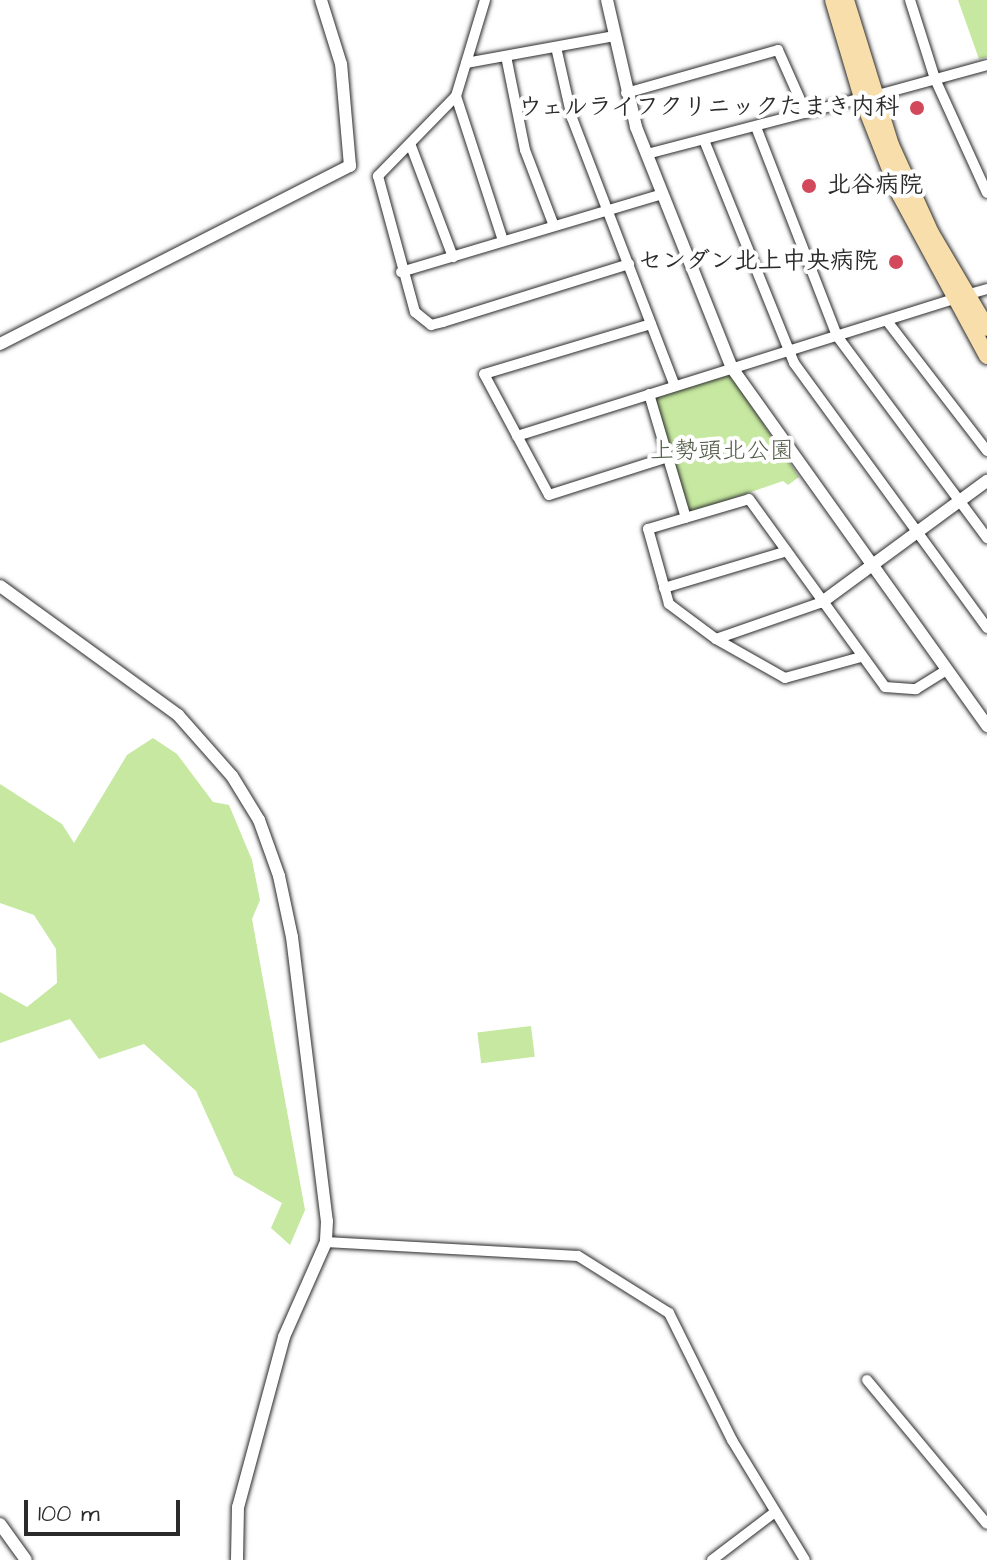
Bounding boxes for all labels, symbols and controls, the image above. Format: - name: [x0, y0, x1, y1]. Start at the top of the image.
- place label: ウェルライフクリニックたまき内科: [515, 94, 899, 122]
- marker: ウェルライフクリニックたまき内科: [906, 97, 928, 119]
- place label: 北谷病院: [827, 172, 923, 200]
- marker: 北谷病院: [798, 175, 820, 197]
- place label: センダン北上中央病院: [638, 248, 878, 276]
- marker: センダン北上中央病院: [885, 251, 907, 273]
- park label: 上勢頭北公園: [650, 438, 794, 466]
- scale bar: [28, 1484, 184, 1534]
- text: 100 m: [38, 1497, 100, 1531]

